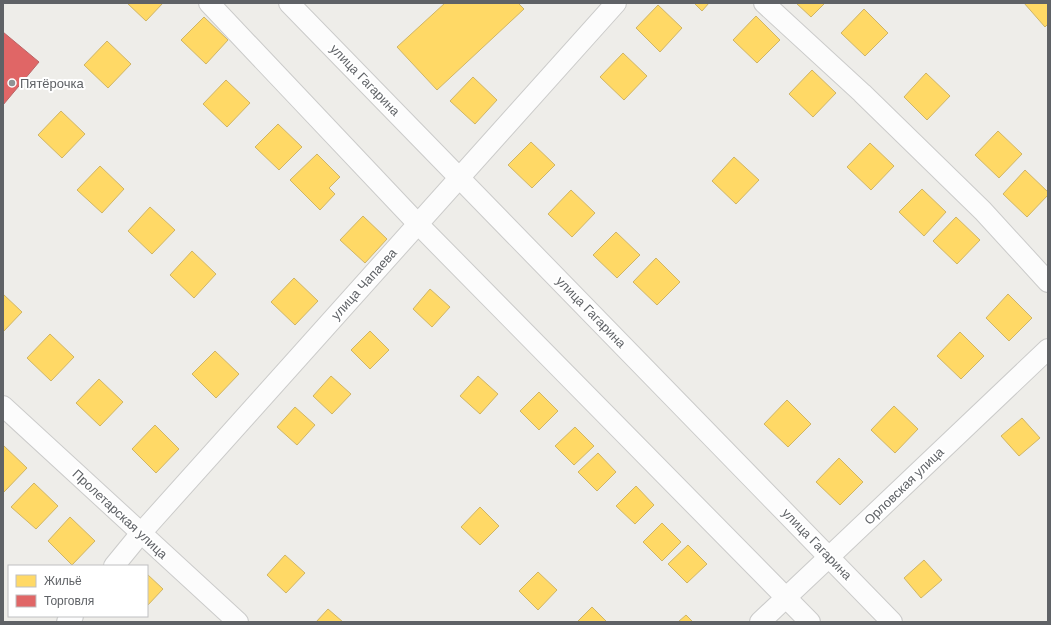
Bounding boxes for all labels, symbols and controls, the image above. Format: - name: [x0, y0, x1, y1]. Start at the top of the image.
- street label: улица Гагарина: [327, 41, 403, 119]
- place label: Пятёрочка: [20, 76, 84, 91]
- marker: Пятёрочка: [7, 78, 17, 88]
- street label: улица Чапаева: [328, 245, 400, 323]
- street label: улица Гагарина: [553, 273, 629, 351]
- street label: Орловская улица: [861, 444, 947, 528]
- street label: Пролетарская улица: [69, 466, 171, 562]
- street label: улица Гагарина: [779, 505, 855, 583]
- legend: [8, 565, 148, 617]
- text: Жильё: [44, 574, 82, 588]
- text: Торговля: [44, 594, 94, 608]

